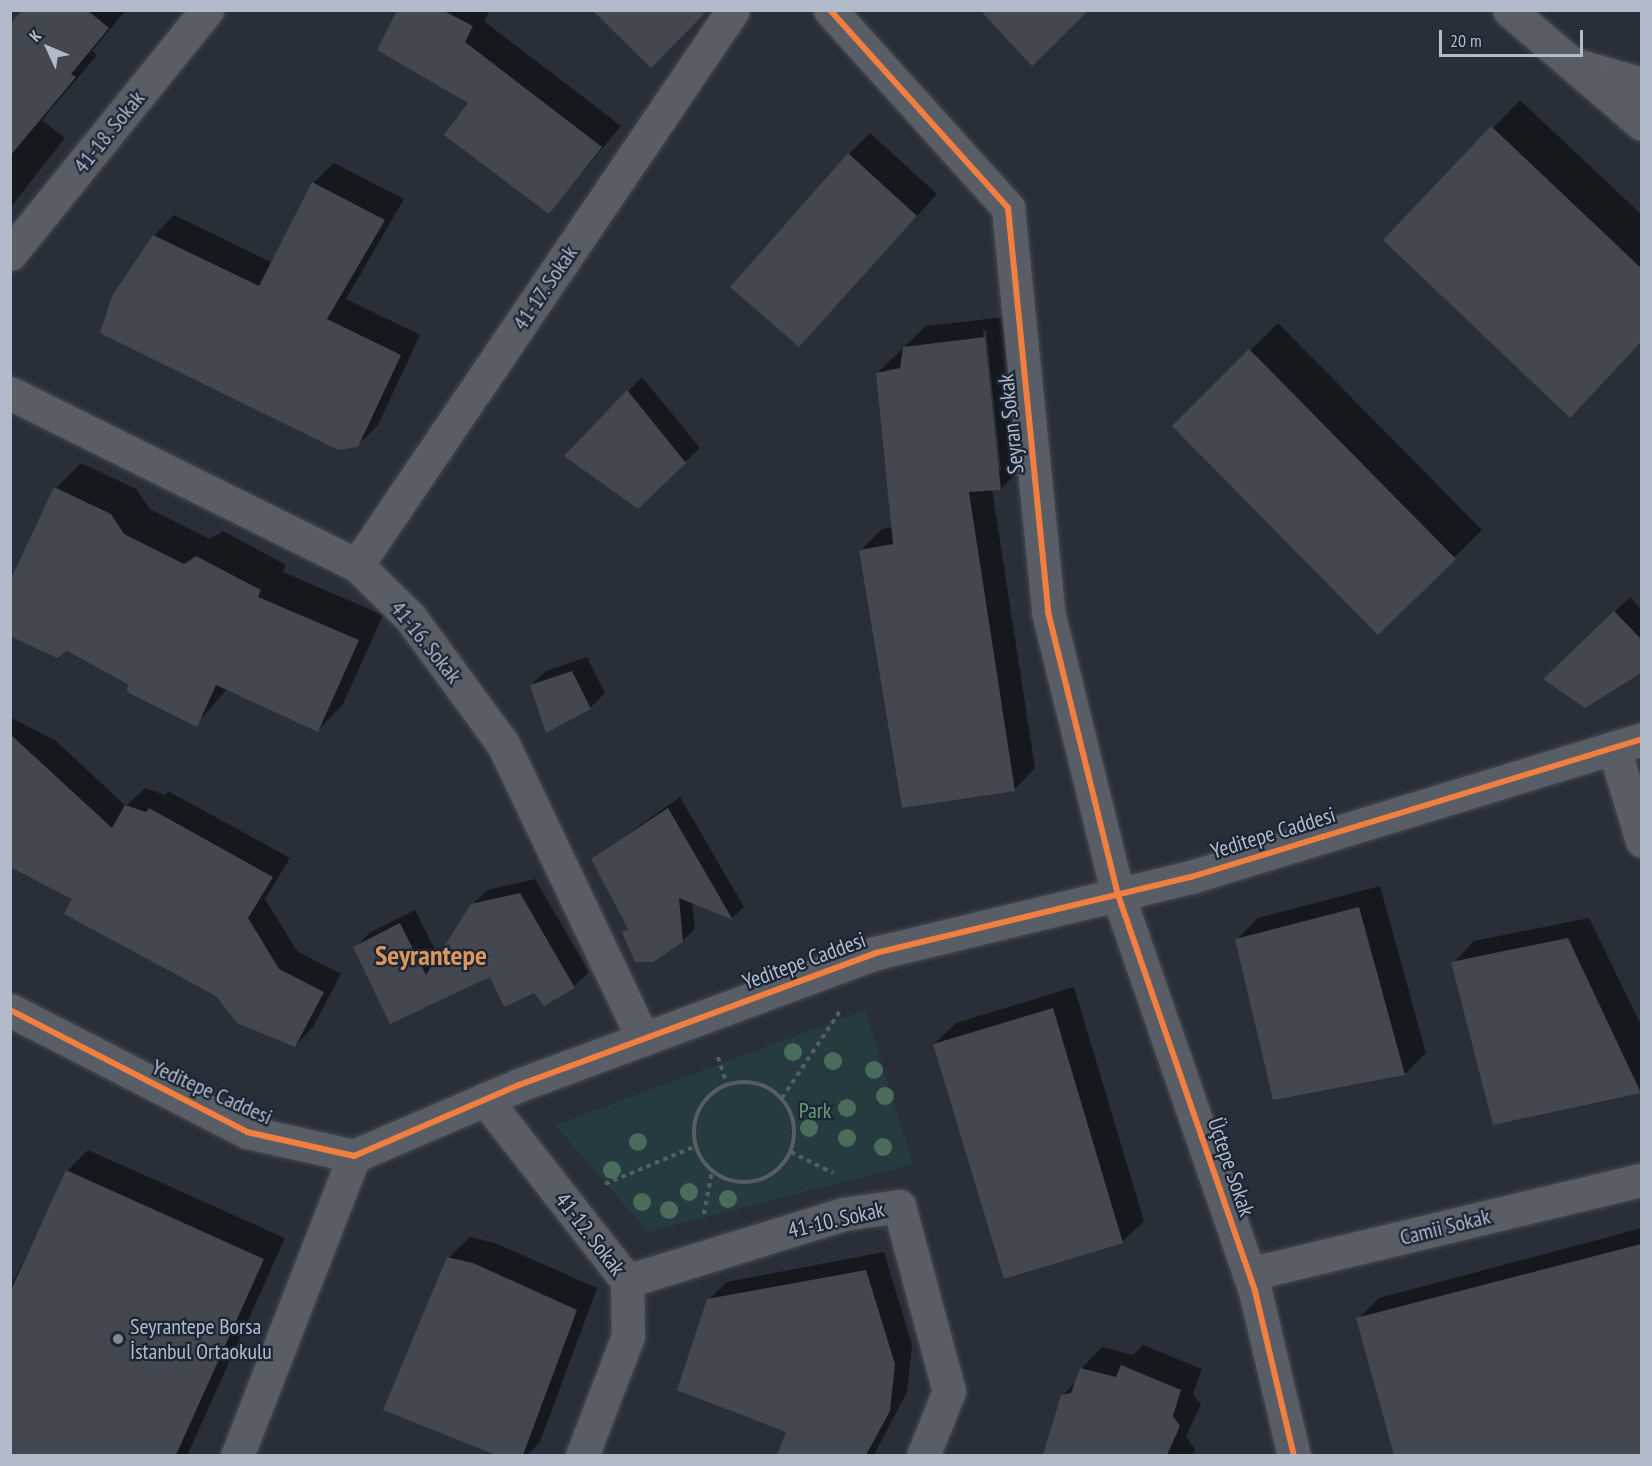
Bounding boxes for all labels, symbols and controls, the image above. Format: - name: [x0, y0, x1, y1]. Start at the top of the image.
- north arrow: [18, 18, 78, 78]
- scale bar: [1442, 18, 1586, 56]
- text: K: [25, 26, 45, 45]
- text: 20 m: [1450, 29, 1482, 52]
- street label: 41-18. Sokak: [67, 85, 151, 179]
- street label: 41-17. Sokak: [507, 240, 583, 336]
- street label: Seyran Sokak: [993, 373, 1029, 475]
- street label: 41-16. Sokak: [384, 595, 468, 689]
- street label: Yeditepe Caddesi: [1207, 802, 1339, 864]
- street label: Yeditepe Caddesi: [739, 927, 869, 995]
- district label: Seyrantepe: [375, 938, 487, 972]
- street label: Yeditepe Caddesi: [148, 1054, 276, 1130]
- park label: Park: [799, 1098, 831, 1124]
- street label: Üçtepe Sokak: [1202, 1114, 1260, 1220]
- street label: 41-12. Sokak: [549, 1187, 631, 1281]
- street label: 41-10. Sokak: [785, 1196, 887, 1244]
- street label: Camii Sokak: [1397, 1203, 1493, 1251]
- place label: Seyrantepe Borsa İstanbul Ortaokulu: [130, 1313, 272, 1364]
- marker: Seyrantepe Borsa İstanbul Ortaokulu: [111, 1332, 125, 1346]

